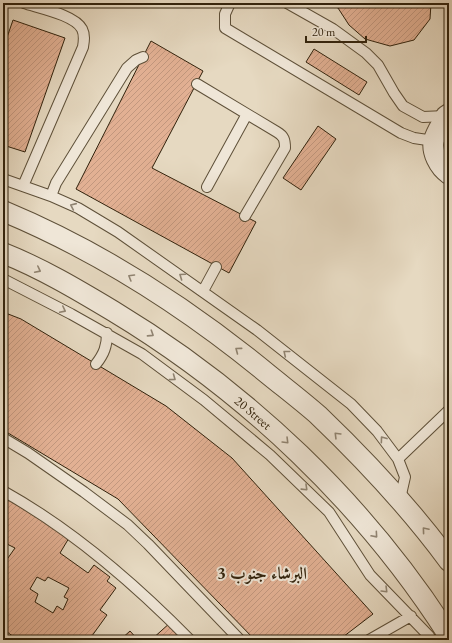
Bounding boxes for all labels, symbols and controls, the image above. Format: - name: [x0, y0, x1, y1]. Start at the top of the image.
- scale bar: [306, 18, 366, 44]
- text: 20 m: [312, 24, 336, 40]
- one-way arrow: [69, 203, 77, 211]
- one-way arrow: [34, 265, 41, 273]
- one-way arrow: [179, 273, 186, 281]
- one-way arrow: [128, 274, 135, 282]
- one-way arrow: [59, 305, 66, 313]
- one-way arrow: [147, 329, 154, 337]
- one-way arrow: [235, 347, 242, 355]
- one-way arrow: [284, 351, 291, 358]
- one-way arrow: [169, 373, 176, 380]
- street label: 20 Street: [231, 392, 276, 433]
- one-way arrow: [334, 432, 342, 440]
- one-way arrow: [281, 436, 289, 444]
- one-way arrow: [381, 437, 388, 444]
- one-way arrow: [300, 483, 308, 491]
- one-way arrow: [423, 527, 430, 534]
- one-way arrow: [370, 531, 377, 538]
- district label: البرشاء جنوب 3: [217, 562, 307, 584]
- one-way arrow: [380, 585, 388, 593]

